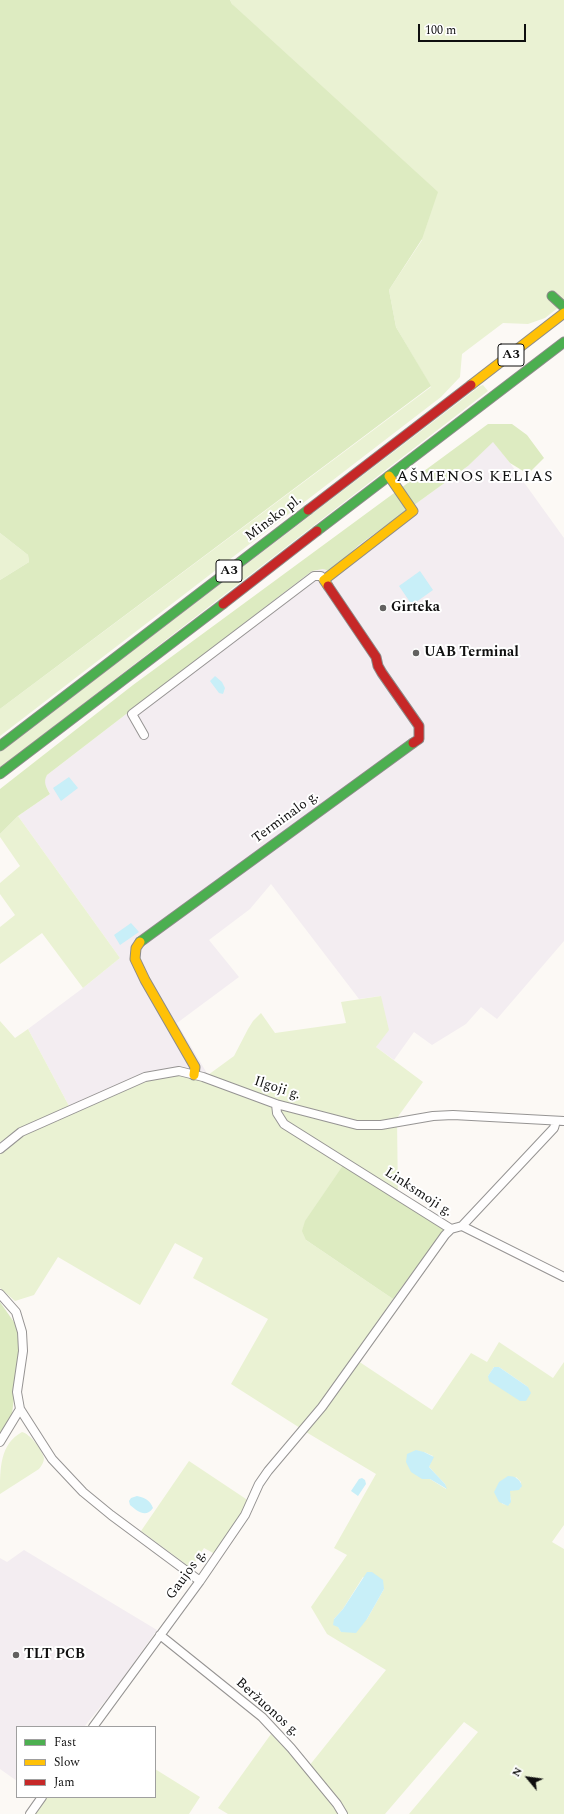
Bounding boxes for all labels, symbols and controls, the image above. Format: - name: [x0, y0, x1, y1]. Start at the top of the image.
- scale bar: [420, 16, 528, 42]
- text: 100 m: [425, 21, 456, 40]
- road number: A3: [498, 344, 524, 366]
- district label: AŠMENOS KELIAS: [396, 468, 554, 488]
- street label: Minsko pl.: [243, 492, 305, 546]
- road number: A3: [216, 560, 242, 582]
- place label: Girteka: [391, 600, 440, 616]
- marker: Girteka: [378, 603, 388, 613]
- place label: UAB Terminal: [424, 645, 519, 661]
- marker: UAB Terminal: [411, 648, 421, 658]
- street label: Terminalo g.: [249, 788, 323, 848]
- street label: Ilgoji g.: [252, 1074, 302, 1104]
- street label: Linksmoji g.: [381, 1165, 455, 1221]
- street label: Gaujos g.: [163, 1547, 211, 1603]
- place label: TLT PCB: [24, 1647, 85, 1663]
- marker: TLT PCB: [11, 1650, 21, 1660]
- street label: Beržuonos g.: [232, 1675, 302, 1741]
- legend: [16, 1726, 156, 1798]
- text: Fast: [54, 1733, 76, 1752]
- text: Slow: [54, 1753, 79, 1772]
- north arrow: [508, 1758, 548, 1798]
- text: N: [507, 1764, 527, 1780]
- text: Jam: [54, 1773, 75, 1792]

